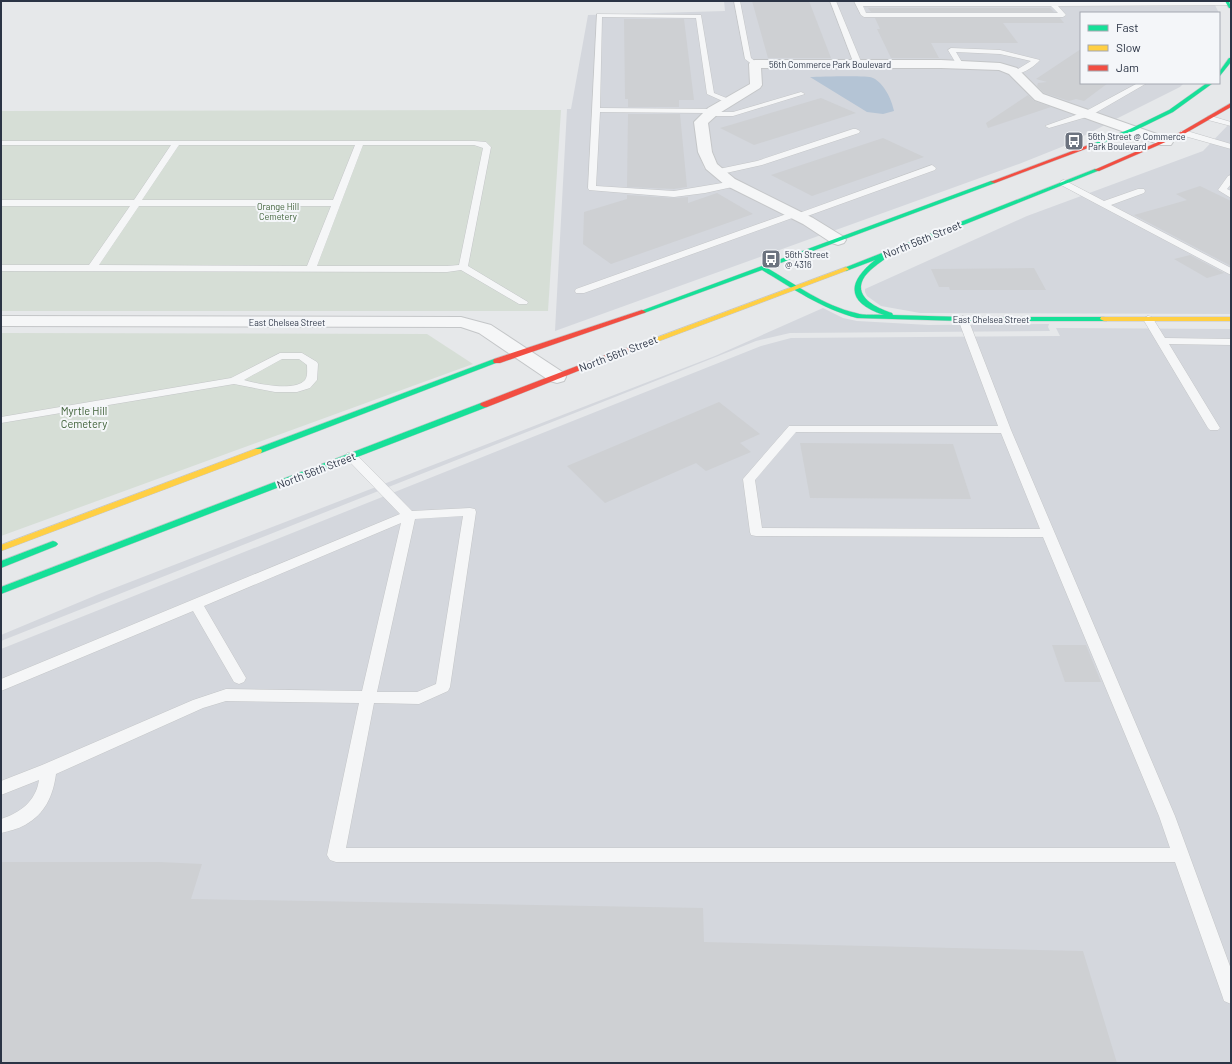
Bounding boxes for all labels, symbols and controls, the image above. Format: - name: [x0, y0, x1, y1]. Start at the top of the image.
- legend: [1080, 12, 1220, 84]
- text: Fast: [1116, 20, 1139, 34]
- text: Slow: [1116, 40, 1141, 54]
- street label: 56th Commerce Park Boulevard: [769, 59, 891, 70]
- text: Jam: [1116, 60, 1139, 74]
- bus stop icon: 56th Street @ Commerce Park Boulevard: [1063, 130, 1085, 152]
- place label: 56th Street @ Commerce Park Boulevard: [1088, 131, 1186, 152]
- park label: Orange Hill Cemetery: [257, 201, 299, 222]
- street label: North 56th Street: [881, 217, 963, 261]
- bus stop icon: 56th Street @ 4316: [760, 248, 782, 270]
- place label: 56th Street @ 4316: [785, 249, 829, 270]
- street label: East Chelsea Street: [953, 314, 1029, 325]
- street label: East Chelsea Street: [249, 317, 325, 328]
- street label: North 56th Street: [577, 332, 659, 374]
- park label: Myrtle Hill Cemetery: [61, 404, 107, 430]
- street label: North 56th Street: [275, 449, 357, 491]

